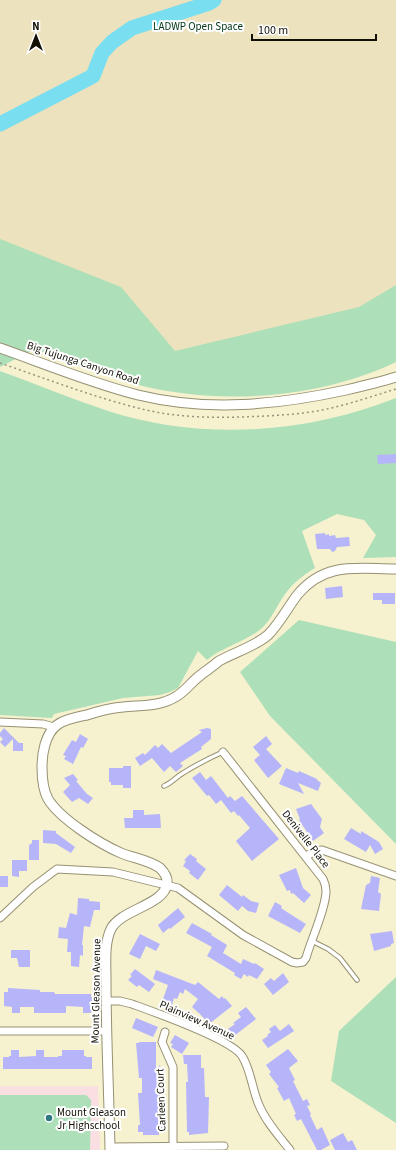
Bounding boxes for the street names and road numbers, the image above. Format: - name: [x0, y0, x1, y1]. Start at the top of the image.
- street label: Big Tujunga Canyon Road: [25, 338, 141, 388]
- street label: Denivelle Place: [279, 807, 334, 871]
- street label: Mount Gleason Avenue: [88, 938, 104, 1044]
- street label: Plainview Avenue: [157, 997, 237, 1043]
- street label: Carleen Court: [152, 1068, 170, 1132]

